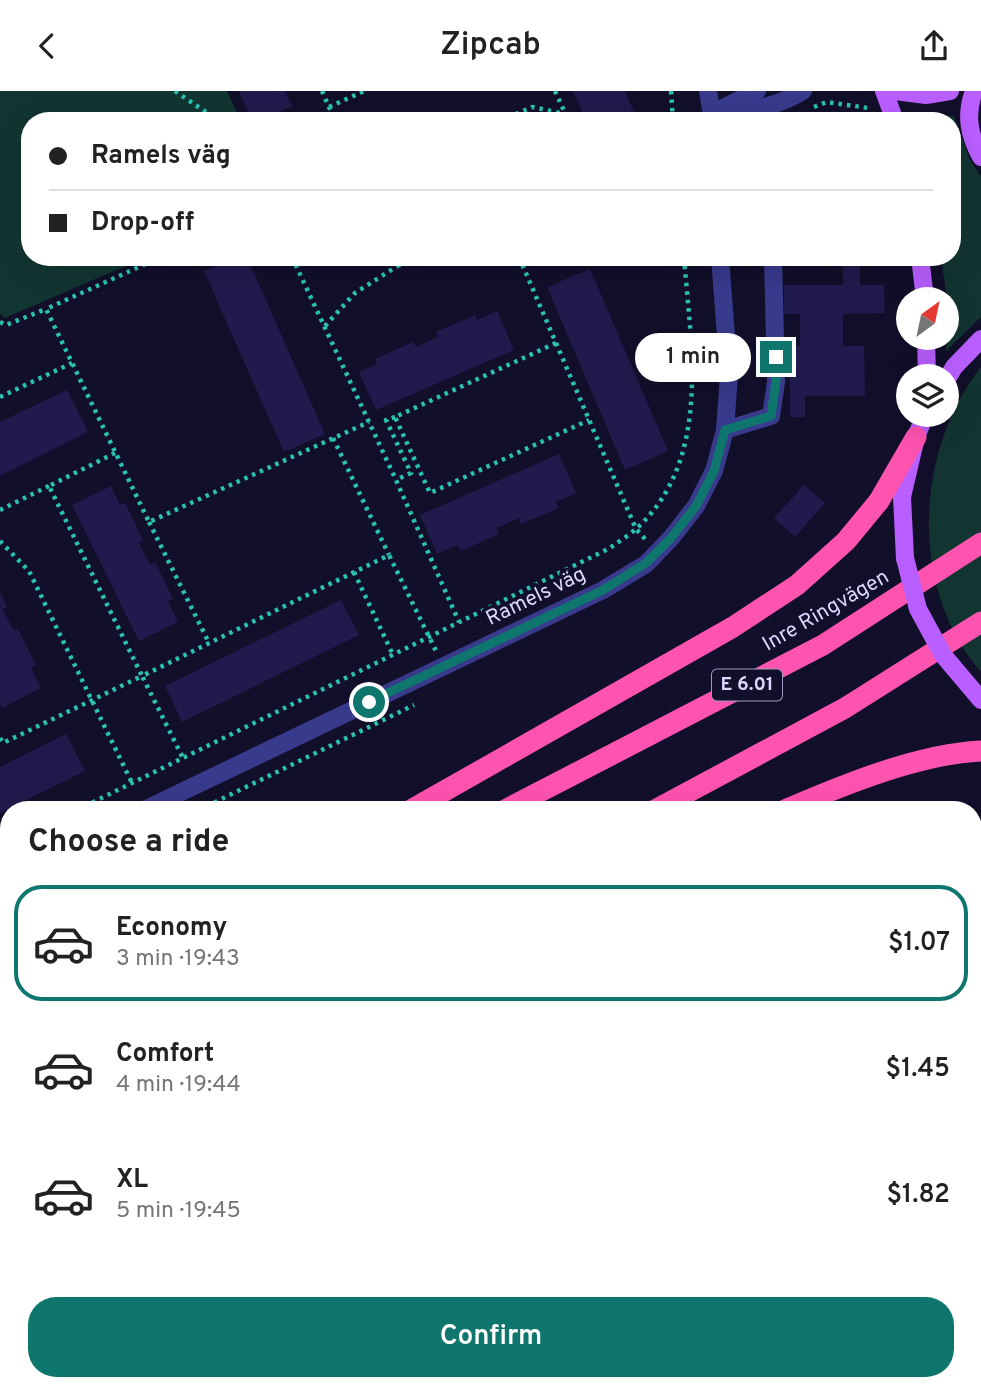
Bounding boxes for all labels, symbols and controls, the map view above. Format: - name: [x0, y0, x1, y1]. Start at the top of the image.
- text: Zipcab: [440, 26, 541, 66]
- icon: back: [28, 27, 66, 65]
- icon: share: [915, 27, 953, 65]
- text: Ramels väg: [91, 140, 231, 173]
- text: Drop-off: [91, 207, 194, 240]
- north arrow: [896, 287, 959, 350]
- map controls: [896, 287, 959, 427]
- callout: 1 min: [636, 333, 752, 381]
- route end: [760, 341, 792, 373]
- text: 1 min: [666, 343, 720, 372]
- button: layers: [896, 364, 959, 427]
- street label: Ramels väg: [482, 561, 590, 633]
- street label: Inre Ringvägen: [758, 564, 894, 658]
- road number: E 6.01: [712, 670, 782, 701]
- route start: [353, 686, 385, 718]
- text: Choose a ride: [28, 823, 229, 863]
- icon: car: [32, 912, 95, 975]
- text: Economy: [116, 912, 227, 945]
- text: $1.07: [888, 927, 950, 960]
- text: 3 min · 19:43: [116, 945, 240, 974]
- icon: car: [32, 1038, 95, 1101]
- text: Comfort: [116, 1038, 214, 1071]
- text: $1.45: [886, 1053, 950, 1086]
- text: 4 min · 19:44: [116, 1071, 241, 1100]
- icon: car: [32, 1164, 95, 1227]
- text: XL: [116, 1164, 148, 1197]
- text: $1.82: [887, 1179, 950, 1212]
- text: 5 min · 19:45: [116, 1197, 241, 1226]
- button: Confirm: [28, 1297, 954, 1377]

